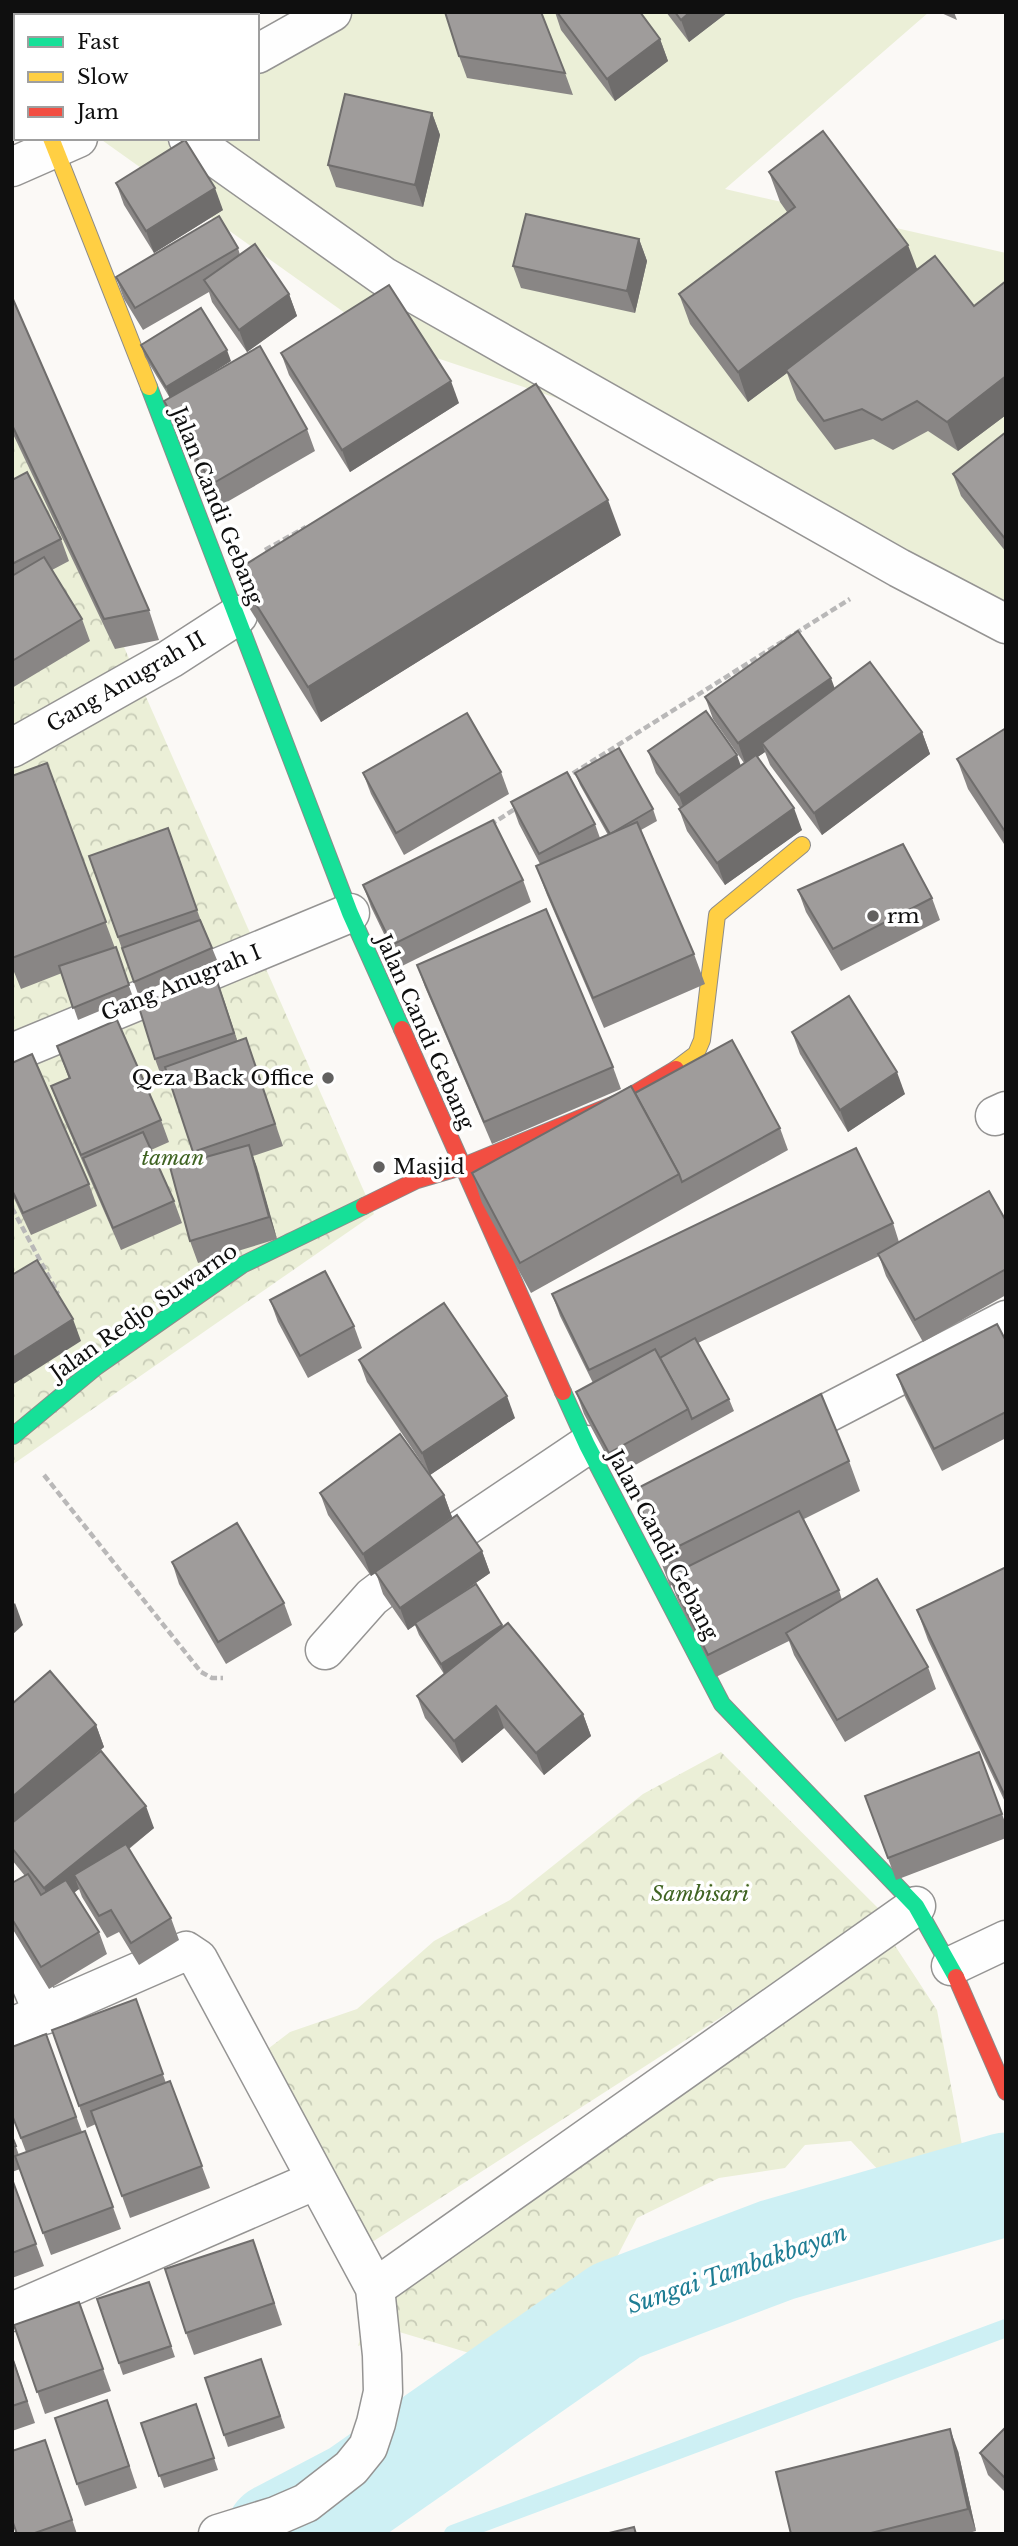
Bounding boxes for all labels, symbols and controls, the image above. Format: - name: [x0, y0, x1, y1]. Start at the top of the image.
- legend: [14, 14, 259, 140]
- text: Fast: [77, 29, 119, 55]
- text: Slow: [77, 64, 129, 90]
- text: Jam: [74, 99, 119, 125]
- street label: Jalan Candi Gebang: [164, 400, 269, 609]
- street label: Gang Anugrah II: [42, 626, 210, 738]
- place label: rm: [887, 903, 920, 929]
- marker: rm: [865, 908, 881, 924]
- street label: Jalan Candi Gebang: [369, 927, 480, 1134]
- street label: Gang Anugrah I: [97, 939, 265, 1027]
- place label: Qeza Back Office: [132, 1065, 314, 1091]
- marker: Qeza Back Office: [320, 1070, 336, 1086]
- park label: taman: [141, 1145, 205, 1171]
- place label: Masjid: [393, 1154, 465, 1180]
- marker: Masjid: [371, 1159, 387, 1175]
- street label: Jalan Redjo Suwarno: [43, 1238, 242, 1388]
- street label: Jalan Candi Gebang: [601, 1443, 724, 1645]
- park label: Sambisari: [651, 1881, 750, 1907]
- water label: Sungai Tambakbayan: [623, 2218, 851, 2320]

